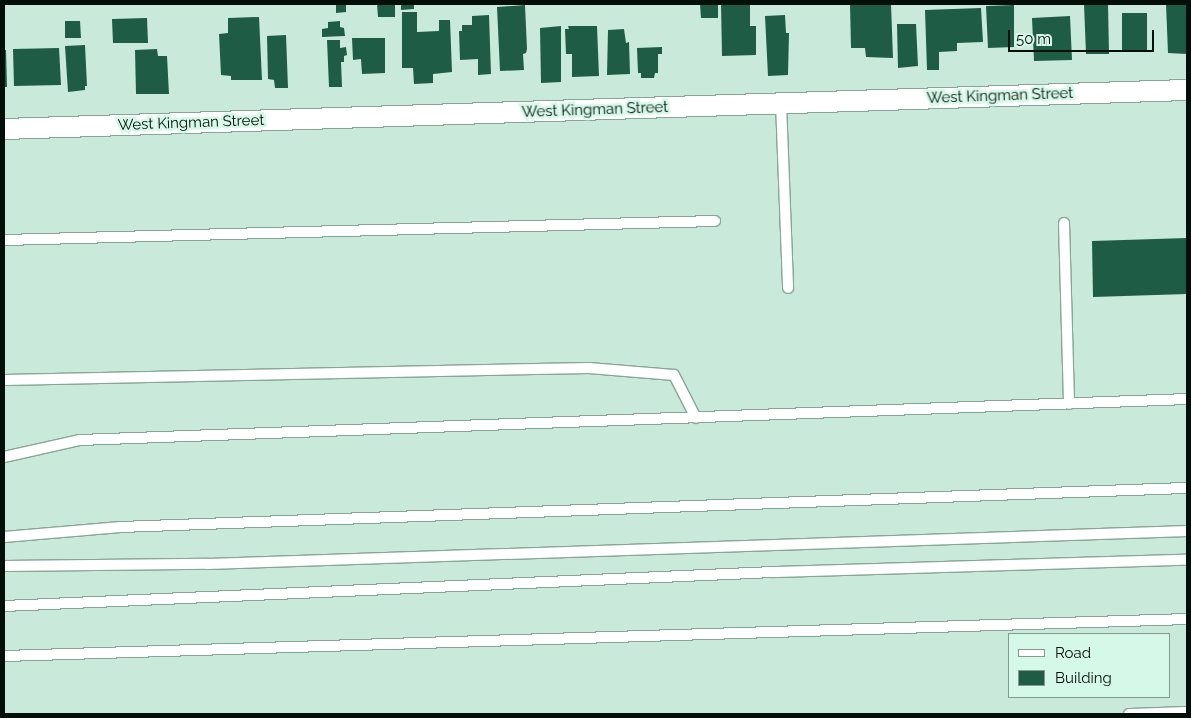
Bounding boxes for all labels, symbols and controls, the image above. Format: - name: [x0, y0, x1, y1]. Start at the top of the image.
- scale bar: [1011, 20, 1157, 52]
- text: 50 m: [1016, 30, 1051, 48]
- street label: West Kingman Street: [926, 84, 1074, 108]
- street label: West Kingman Street: [521, 98, 669, 122]
- street label: West Kingman Street: [117, 111, 265, 135]
- legend: [1008, 633, 1171, 698]
- text: Road: [1055, 644, 1091, 662]
- text: Building: [1055, 669, 1112, 687]

